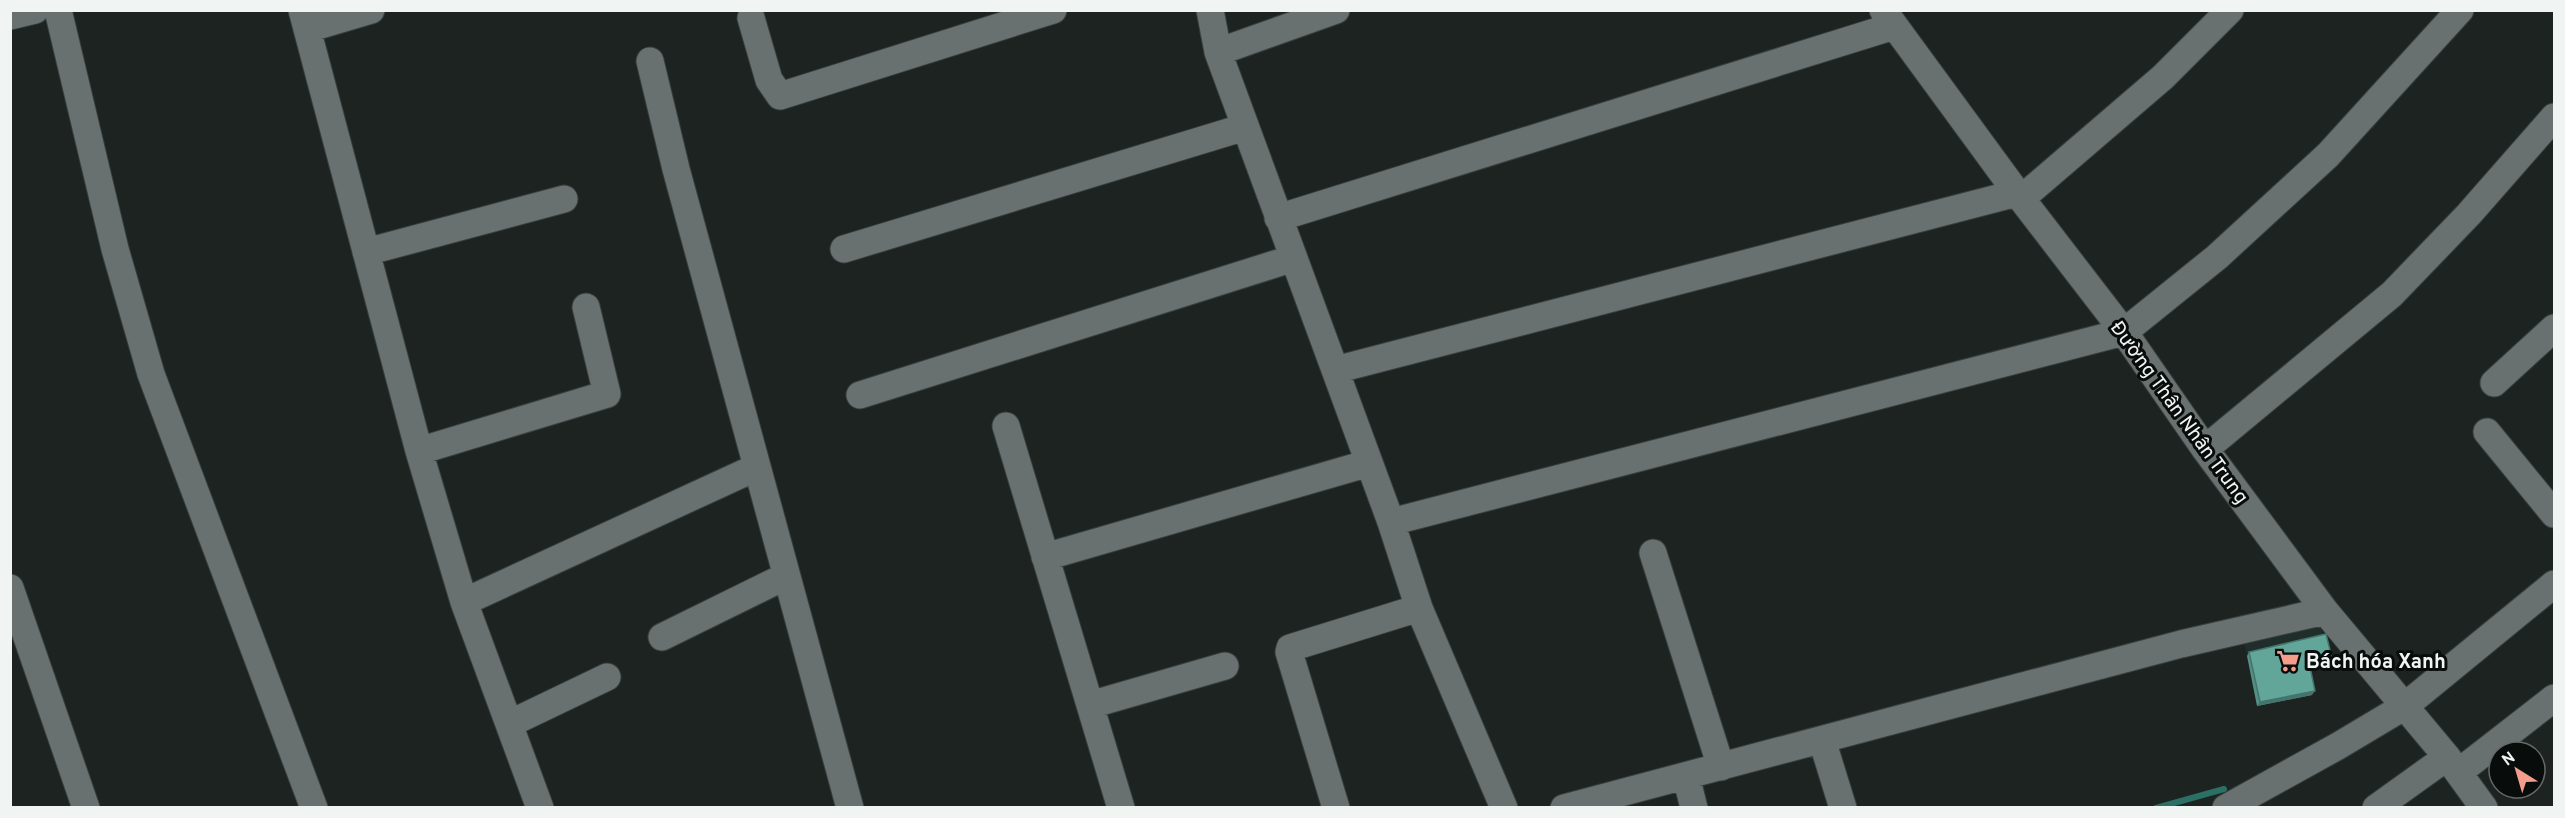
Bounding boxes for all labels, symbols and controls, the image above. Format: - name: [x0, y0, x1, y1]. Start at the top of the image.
- street label: Đường Thân Nhân Trung: [2103, 317, 2253, 510]
- supermarket icon: Bách hóa Xanh: [2275, 648, 2301, 674]
- place label: Bách hóa Xanh: [2306, 650, 2446, 676]
- north arrow: [2487, 740, 2547, 800]
- text: N: [2499, 748, 2520, 771]

